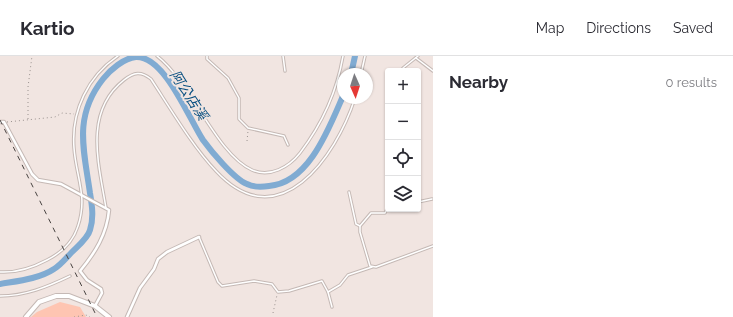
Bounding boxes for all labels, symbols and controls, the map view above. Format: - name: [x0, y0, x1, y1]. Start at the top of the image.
- text: Kartio: [20, 17, 75, 39]
- text: Map: [536, 20, 564, 36]
- text: Directions: [586, 20, 651, 36]
- text: Saved: [673, 20, 713, 36]
- water label: 阿公店溪: [167, 67, 212, 125]
- north arrow: [337, 68, 373, 104]
- map controls: [385, 68, 421, 212]
- button: +: [385, 68, 421, 104]
- text: Nearby: [449, 72, 508, 92]
- text: 0 results: [666, 75, 717, 90]
- button: −: [385, 104, 421, 140]
- button: locate: [385, 140, 421, 176]
- button: layers: [385, 176, 421, 212]

